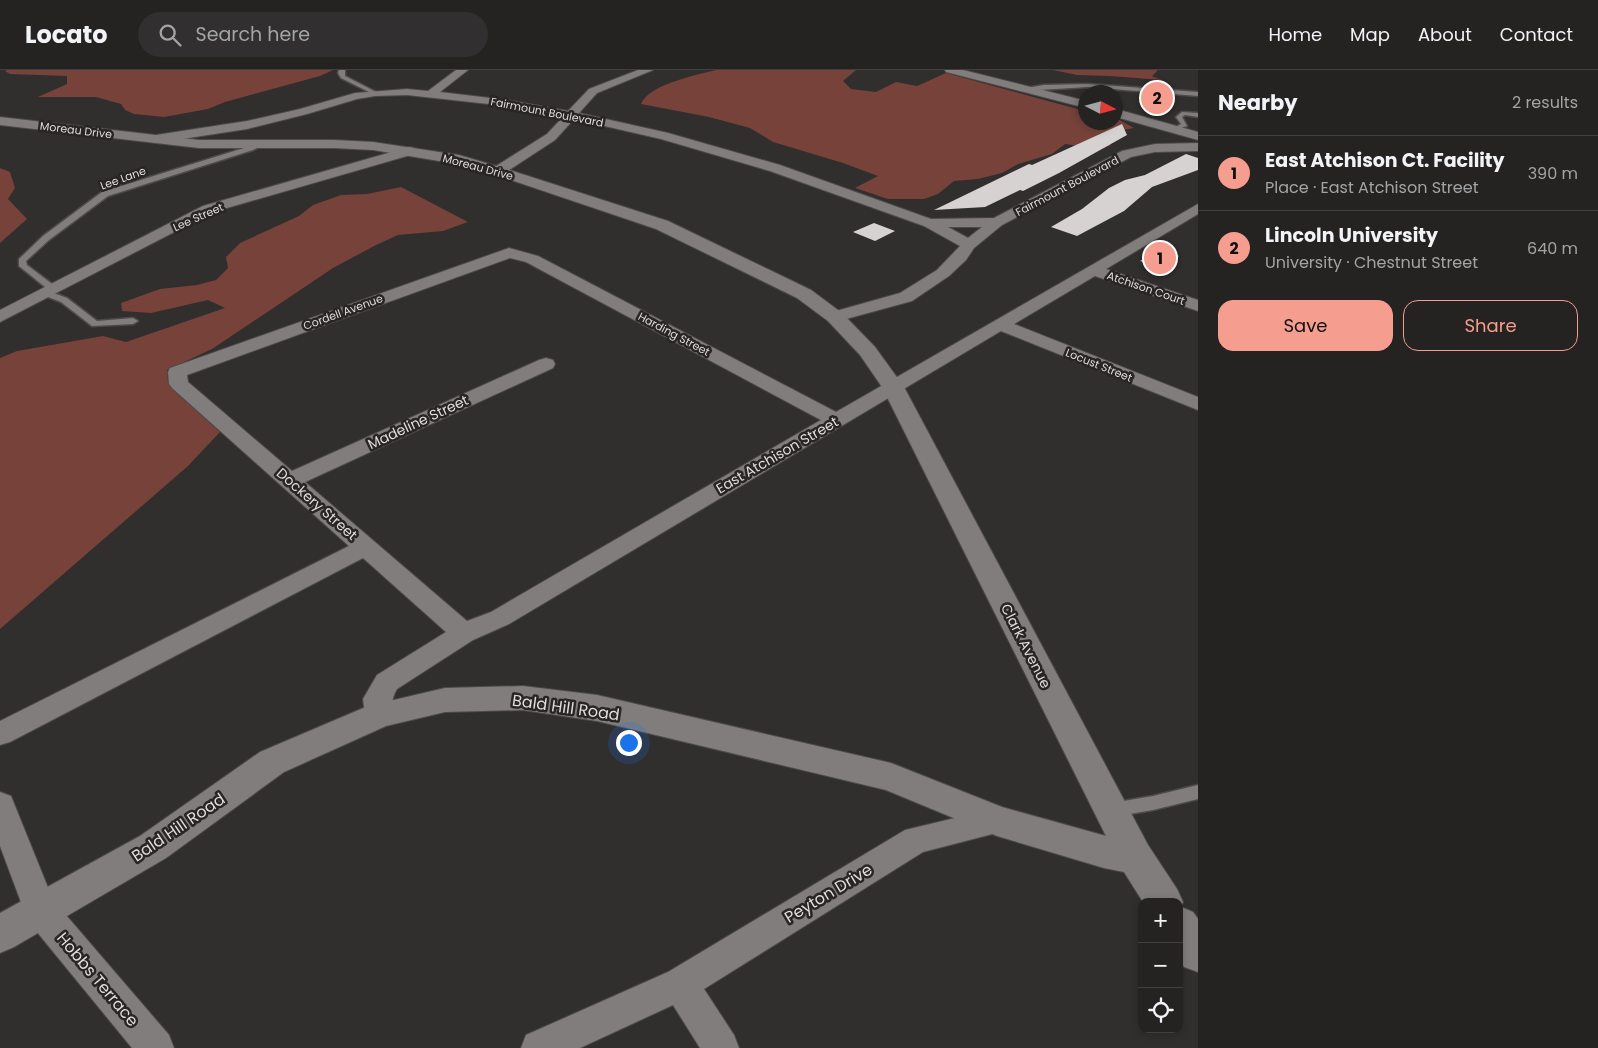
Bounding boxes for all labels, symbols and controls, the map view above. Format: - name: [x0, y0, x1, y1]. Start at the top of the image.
- search box: [138, 12, 488, 57]
- text: Locato: [25, 18, 108, 51]
- icon: search: [156, 21, 184, 49]
- text: Search here: [196, 21, 310, 48]
- text: Home: [1268, 22, 1322, 47]
- text: Map: [1350, 22, 1390, 47]
- text: About: [1418, 22, 1472, 47]
- text: Contact: [1500, 22, 1573, 47]
- pin: 2: [1141, 79, 1173, 117]
- north arrow: [1078, 85, 1123, 130]
- text: Nearby: [1218, 88, 1298, 117]
- text: 2 results: [1512, 91, 1578, 114]
- street label: Fairmount Boulevard: [489, 93, 605, 131]
- street label: Moreau Drive: [39, 118, 113, 142]
- text: East Atchison Ct. Facility: [1265, 147, 1505, 174]
- street label: Moreau Drive: [441, 150, 515, 184]
- street label: Fairmount Boulevard: [1013, 152, 1121, 220]
- street label: Lee Lane: [98, 162, 148, 194]
- text: 1: [1231, 162, 1237, 185]
- text: 390 m: [1528, 162, 1578, 185]
- text: Place · East Atchison Street: [1265, 176, 1479, 199]
- street label: Lee Street: [170, 199, 226, 235]
- text: Lincoln University: [1265, 222, 1438, 249]
- text: 2: [1229, 237, 1239, 260]
- text: 640 m: [1527, 237, 1578, 260]
- pin: 1: [1144, 239, 1176, 277]
- text: University · Chestnut Street: [1265, 251, 1478, 274]
- street label: Atchison Court: [1105, 267, 1187, 309]
- street label: Cordell Avenue: [301, 290, 385, 334]
- button: Save: [1218, 300, 1393, 351]
- button: Share: [1403, 300, 1578, 351]
- street label: Harding Street: [635, 308, 713, 360]
- street label: Locust Street: [1063, 344, 1135, 386]
- street label: Madeline Street: [364, 390, 472, 454]
- street label: East Atchison Street: [712, 412, 842, 498]
- street label: Dockery Street: [272, 463, 362, 545]
- street label: Clark Avenue: [996, 600, 1056, 692]
- street label: Bald Hill Road: [511, 689, 621, 726]
- your location: [616, 730, 642, 756]
- street label: Bald Hill Road: [127, 788, 230, 867]
- street label: Peyton Drive: [780, 858, 877, 929]
- map controls: [1138, 898, 1183, 1033]
- button: +: [1138, 898, 1183, 943]
- street label: Hobbs Terrace: [51, 927, 144, 1031]
- button: −: [1138, 943, 1183, 988]
- button: locate: [1138, 988, 1183, 1033]

